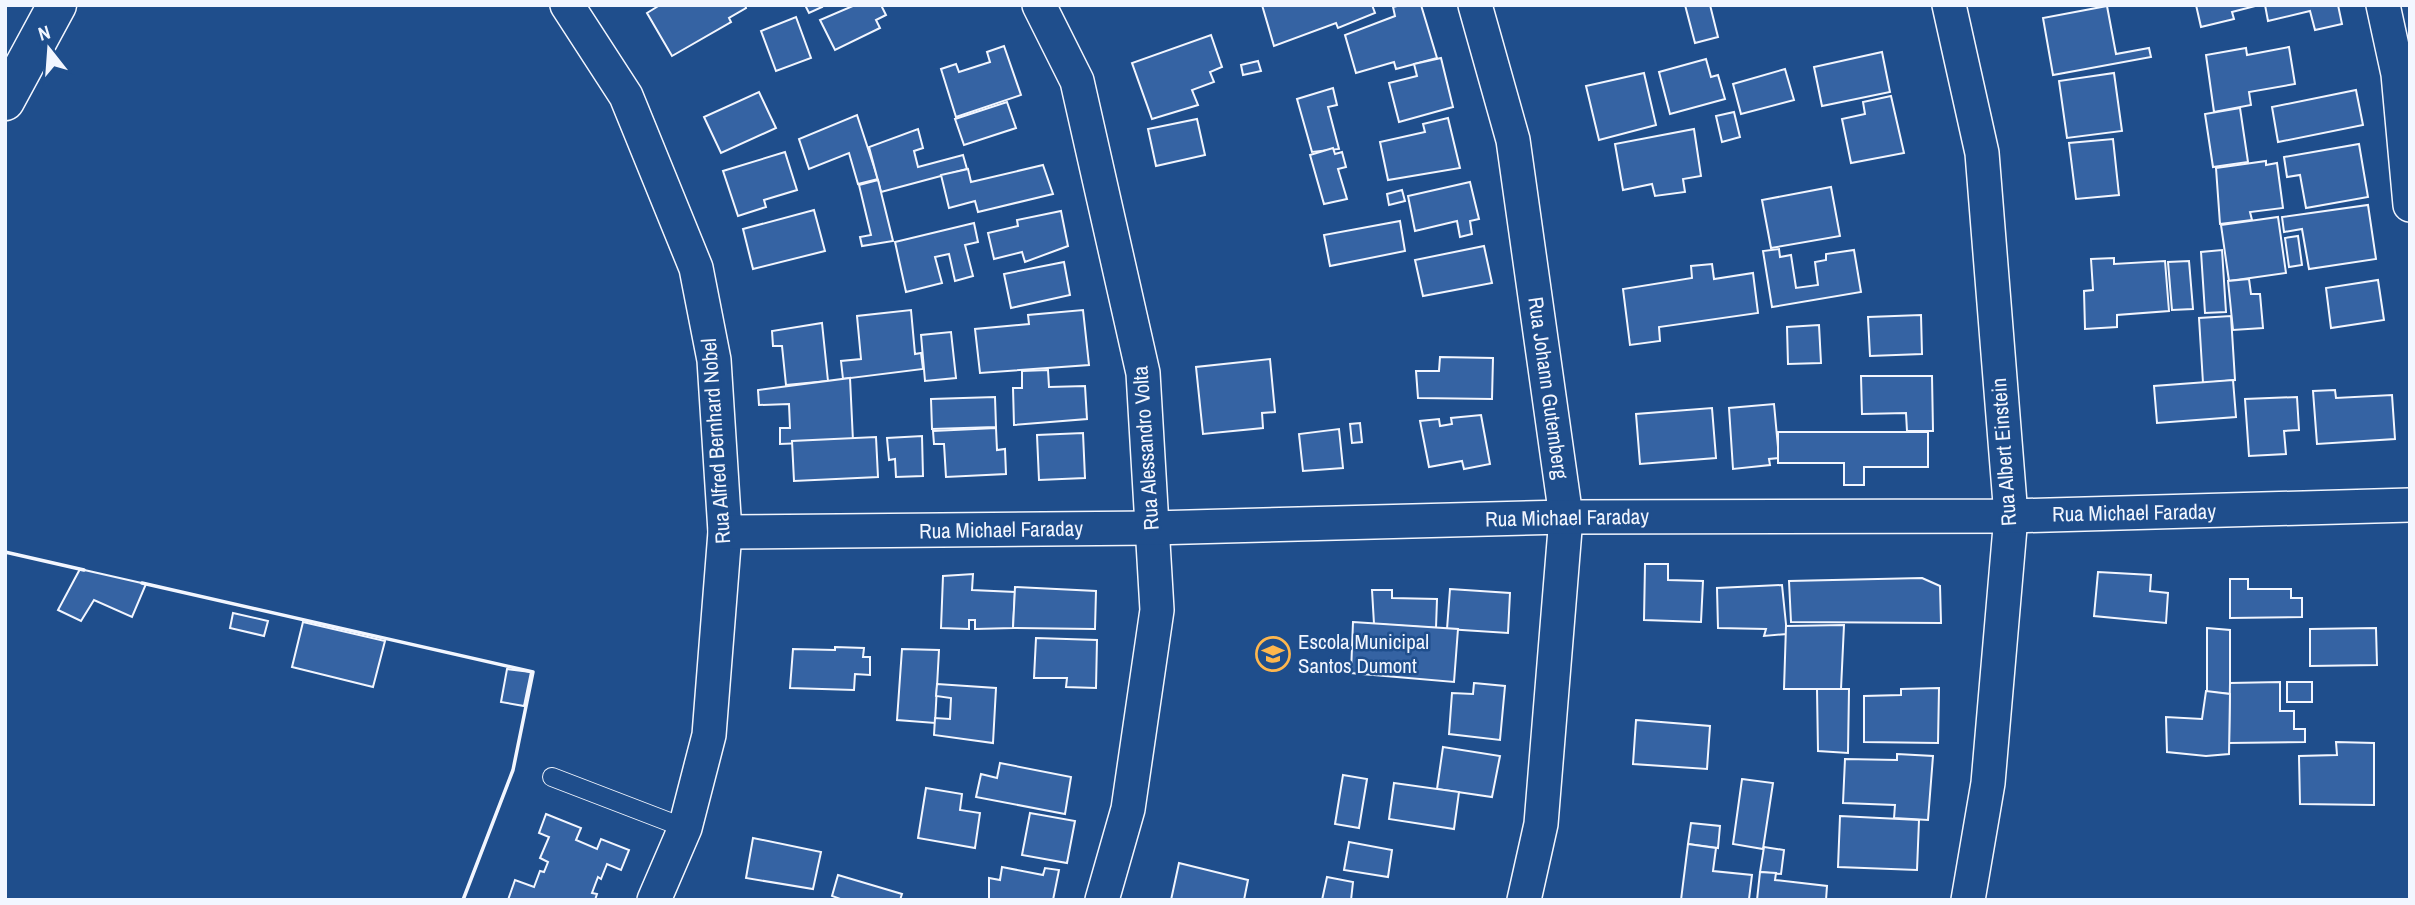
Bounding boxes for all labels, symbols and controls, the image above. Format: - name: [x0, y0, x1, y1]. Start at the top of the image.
- north arrow: [14, 14, 84, 84]
- text: N: [35, 19, 53, 47]
- street label: Rua Johann Gutemberg: [1521, 295, 1576, 481]
- street label: Rua Alfred Bernhard Nobel: [694, 337, 737, 545]
- street label: Rua Alessandro Volta: [1125, 364, 1166, 531]
- street label: Rua Albert Einstein: [1984, 377, 2023, 527]
- street label: Rua Michael Faraday: [2052, 497, 2217, 528]
- street label: Rua Michael Faraday: [1485, 502, 1650, 533]
- street label: Rua Michael Faraday: [919, 514, 1084, 545]
- place label: Escola Municipal Santos Dumont: [1298, 627, 1429, 680]
- school or university icon: Escola Municipal Santos Dumont: [1254, 635, 1292, 673]

